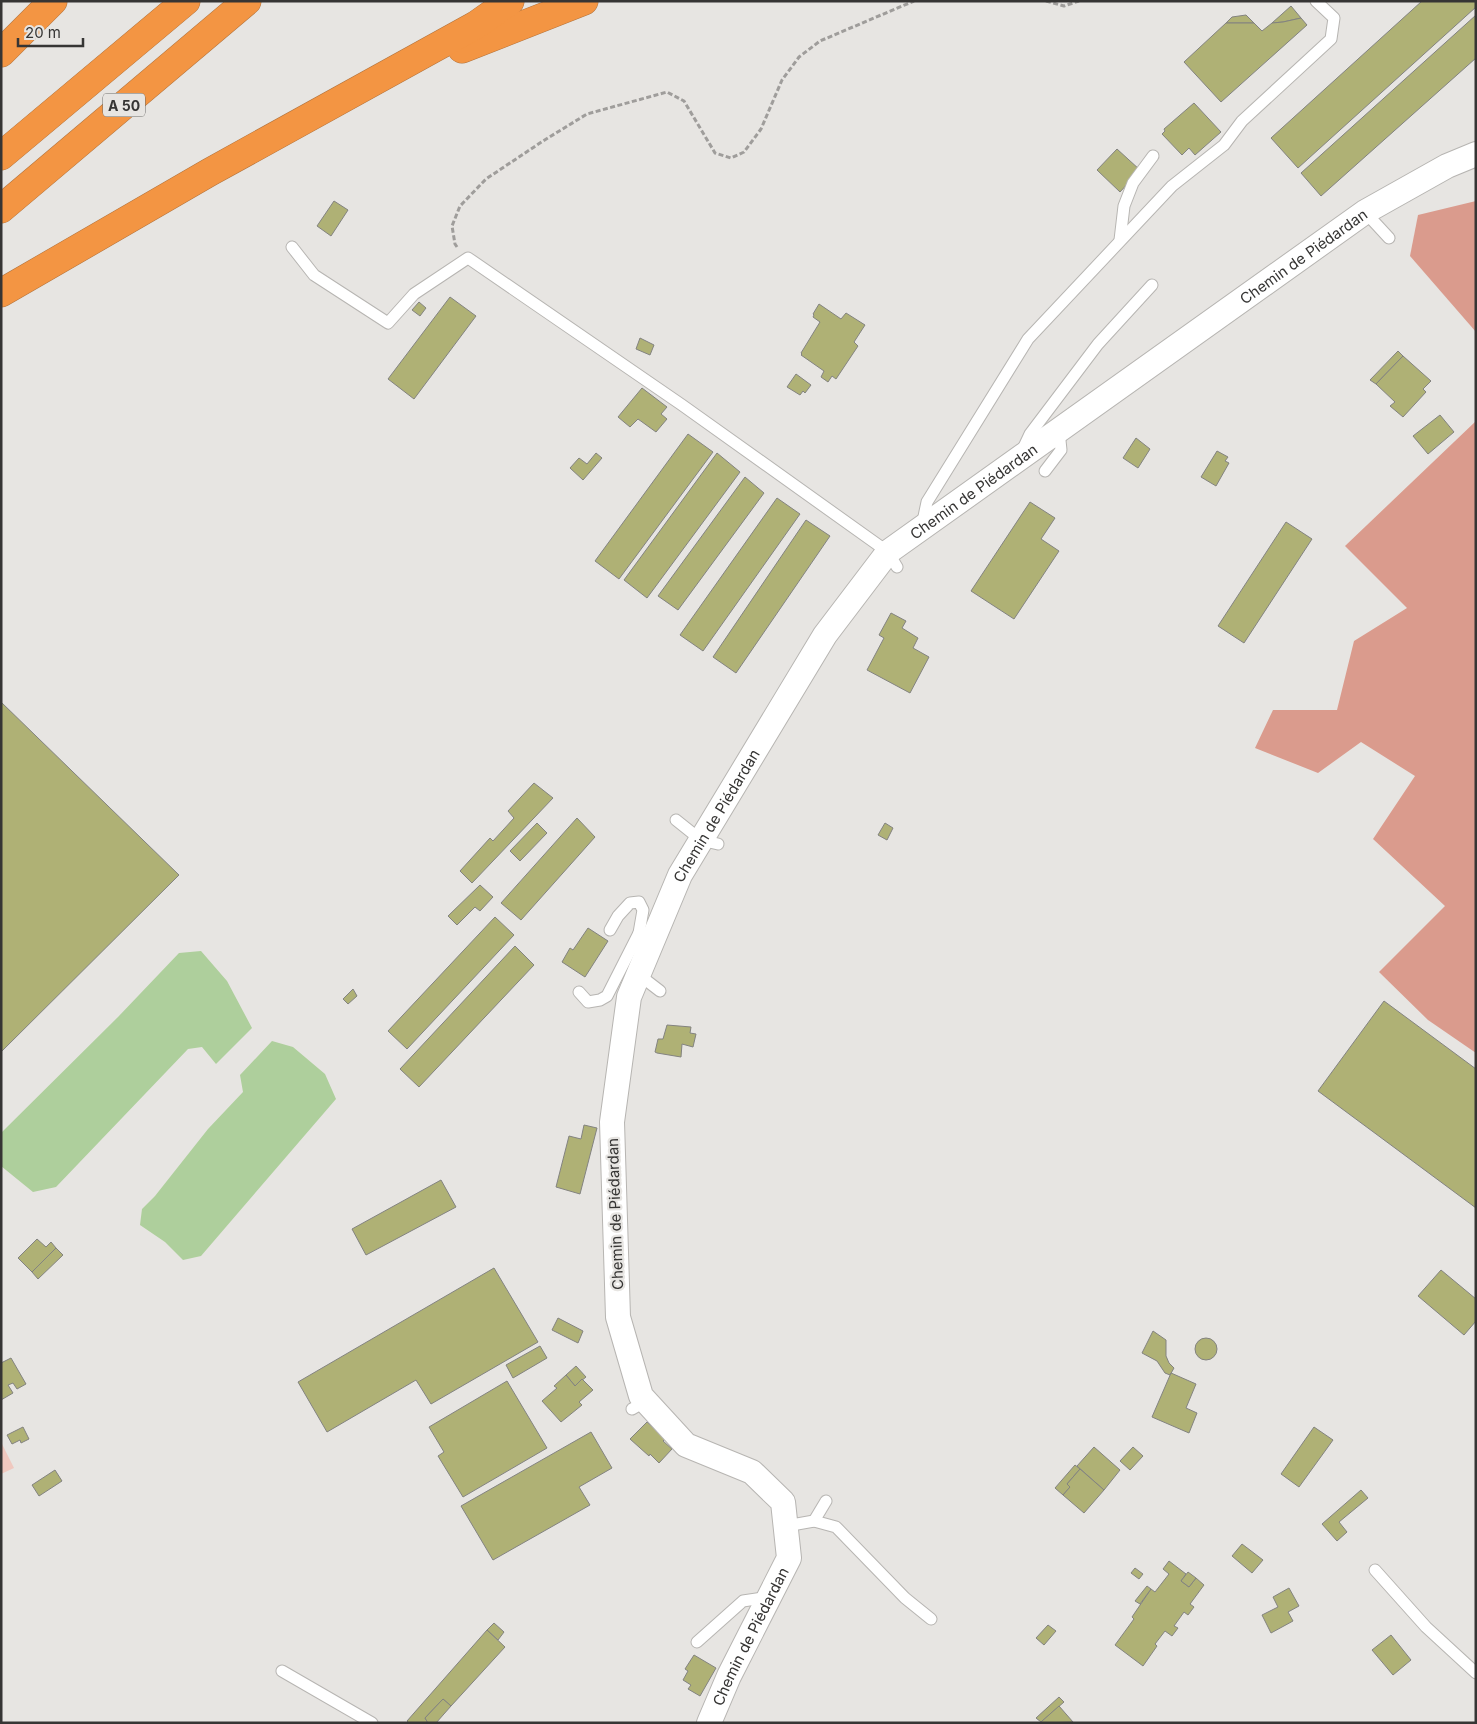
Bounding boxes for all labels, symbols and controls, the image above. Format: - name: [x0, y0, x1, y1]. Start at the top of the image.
- scale bar: [18, 15, 82, 47]
- text: 20 m: [25, 23, 61, 42]
- road number: A 50: [103, 94, 145, 116]
- street label: Chemin de Piédardan: [1236, 204, 1371, 308]
- street label: Chemin de Piédardan: [906, 439, 1041, 543]
- street label: Chemin de Piédardan: [669, 745, 763, 885]
- street label: Chemin de Piédardan: [603, 1138, 627, 1290]
- street label: Chemin de Piédardan: [708, 1564, 792, 1708]

